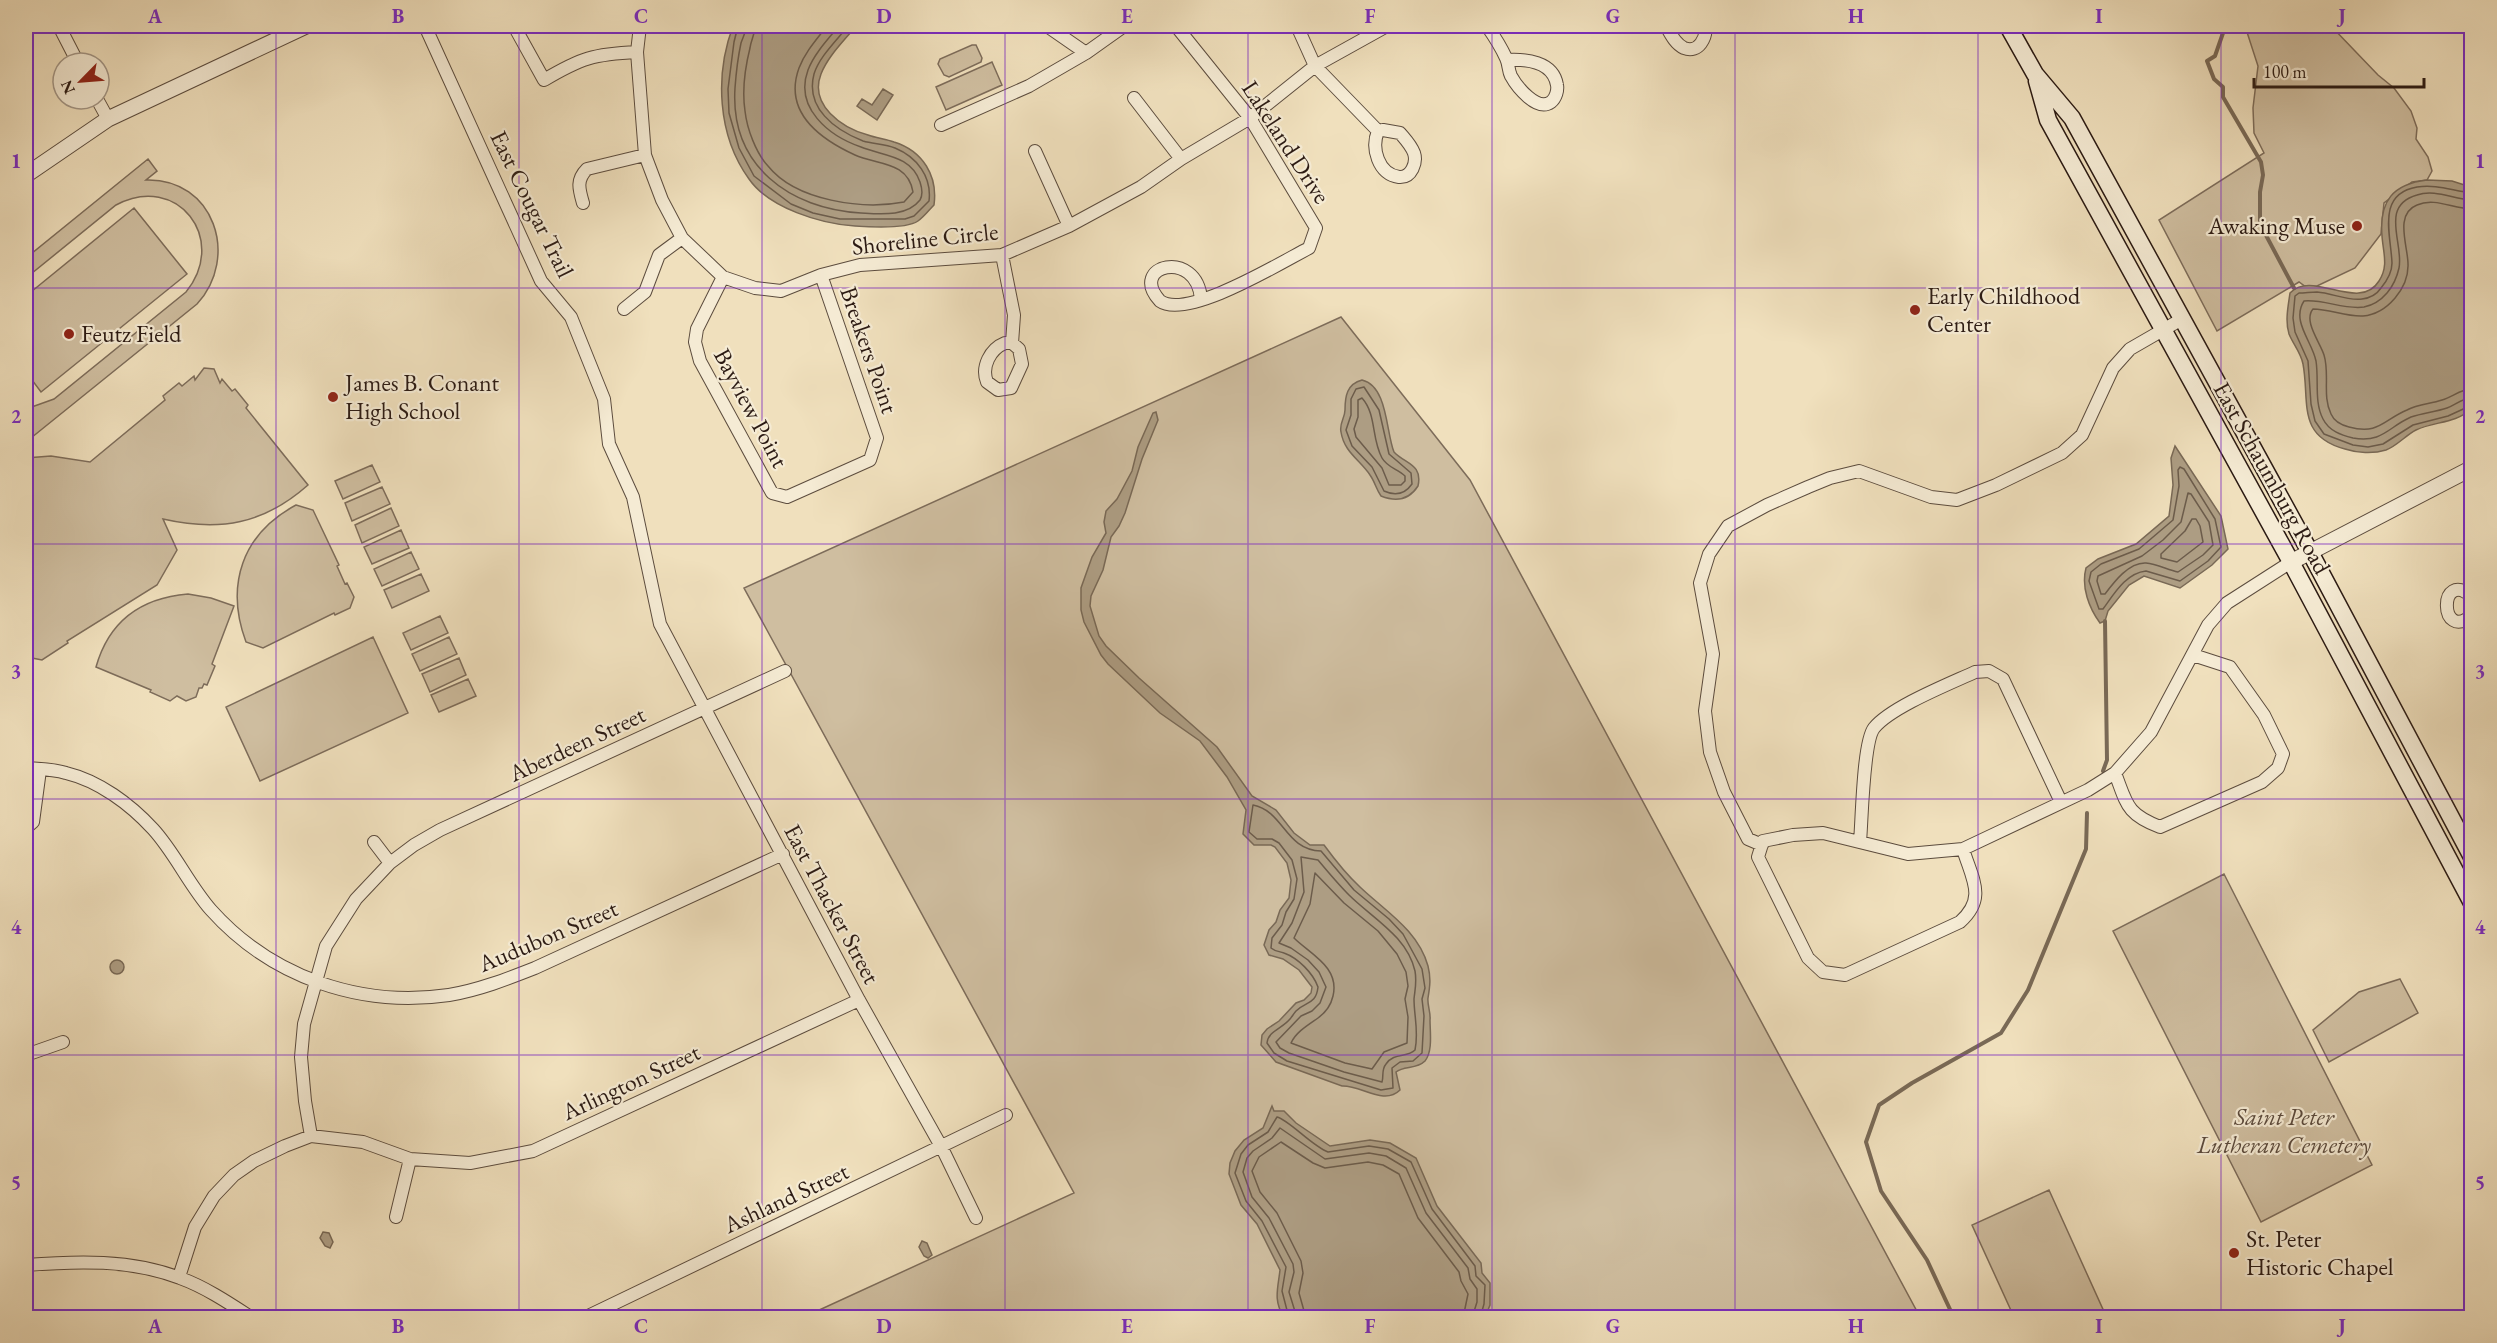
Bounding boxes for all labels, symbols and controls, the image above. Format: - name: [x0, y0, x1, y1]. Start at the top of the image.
- text: A: [147, 3, 163, 29]
- text: B: [392, 3, 404, 29]
- text: C: [634, 3, 648, 29]
- text: D: [876, 3, 892, 29]
- text: E: [1121, 3, 1133, 29]
- text: F: [1365, 3, 1376, 29]
- text: G: [1606, 3, 1620, 29]
- text: H: [1848, 3, 1864, 29]
- text: I: [2095, 3, 2103, 29]
- text: J: [2336, 3, 2346, 29]
- north arrow: [51, 51, 111, 111]
- scale bar: [2254, 51, 2424, 89]
- text: 100 m: [2263, 60, 2307, 83]
- street label: Lakeland Drive: [1235, 74, 1338, 209]
- text: N: [56, 77, 80, 97]
- street label: East Cougar Trail: [483, 125, 582, 283]
- text: 1: [11, 148, 21, 174]
- text: 1: [2475, 148, 2485, 174]
- place label: Awaking Muse: [2207, 210, 2345, 241]
- street label: Shoreline Circle: [850, 215, 1000, 262]
- marker: Awaking Muse: [2350, 219, 2364, 233]
- place label: Early Childhood Center: [1927, 280, 2081, 339]
- street label: Breakers Point: [833, 282, 906, 418]
- marker: Early Childhood Center: [1908, 303, 1922, 317]
- place label: Feutz Field: [81, 318, 182, 349]
- marker: Feutz Field: [62, 327, 76, 341]
- street label: Bayview Point: [707, 343, 796, 473]
- place label: James B. Conant High School: [343, 367, 500, 426]
- street label: East Schaumburg Road: [2207, 376, 2339, 580]
- marker: James B. Conant High School: [326, 390, 340, 404]
- text: 2: [11, 403, 22, 429]
- text: 2: [2475, 403, 2486, 429]
- text: 3: [11, 658, 21, 684]
- text: 3: [2475, 658, 2485, 684]
- street label: Aberdeen Street: [503, 698, 650, 789]
- street label: East Thacker Street: [777, 819, 888, 989]
- street label: Audubon Street: [472, 892, 623, 979]
- text: 4: [11, 914, 22, 940]
- text: 4: [2475, 914, 2486, 940]
- street label: Arlington Street: [556, 1036, 705, 1128]
- park label: Saint Peter Lutheran Cemetery: [2196, 1101, 2371, 1160]
- street label: Ashland Street: [717, 1155, 854, 1240]
- text: 5: [11, 1169, 21, 1195]
- text: 5: [2475, 1169, 2485, 1195]
- place label: St. Peter Historic Chapel: [2246, 1223, 2394, 1282]
- marker: St. Peter Historic Chapel: [2227, 1246, 2241, 1260]
- text: A: [147, 1313, 163, 1339]
- text: B: [392, 1313, 404, 1339]
- text: C: [634, 1313, 648, 1339]
- text: D: [876, 1313, 892, 1339]
- text: E: [1121, 1313, 1133, 1339]
- text: F: [1365, 1313, 1376, 1339]
- text: G: [1606, 1313, 1620, 1339]
- text: H: [1848, 1313, 1864, 1339]
- text: I: [2095, 1313, 2103, 1339]
- text: J: [2336, 1313, 2346, 1339]

